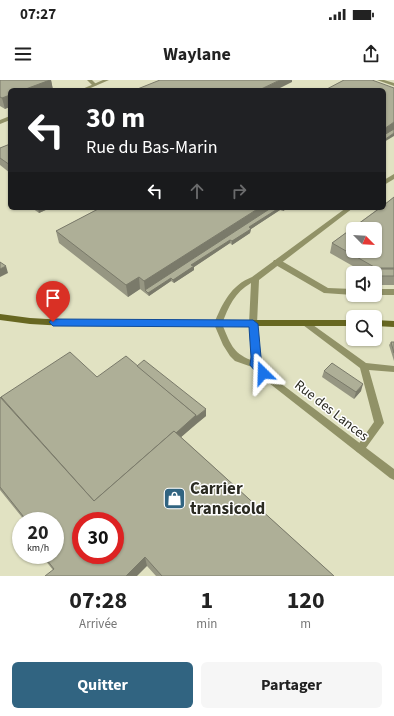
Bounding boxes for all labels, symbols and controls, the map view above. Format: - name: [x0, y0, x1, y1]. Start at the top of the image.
- text: 07:27: [20, 4, 56, 25]
- text: Waylane: [163, 42, 231, 67]
- icon: menu: [12, 43, 34, 65]
- icon: share: [360, 43, 382, 65]
- text: 30 m: [86, 98, 145, 138]
- icon: left: [20, 104, 72, 156]
- text: Rue du Bas-Marin: [86, 135, 218, 160]
- icon: left: [144, 180, 166, 202]
- icon: ahead: [186, 180, 208, 202]
- icon: right: [228, 180, 250, 202]
- north arrow: [346, 222, 382, 258]
- map controls: [346, 222, 382, 346]
- button: sound: [346, 266, 382, 302]
- pin: [36, 281, 70, 322]
- icon: arrive: [42, 287, 64, 309]
- button: search: [346, 310, 382, 346]
- position arrow: [242, 352, 284, 394]
- street label: Rue des Lances: [290, 375, 373, 446]
- place label: Carrier transicold: [190, 477, 265, 521]
- shop icon: Carrier transicold: [161, 485, 187, 511]
- speed limit sign: 30: [72, 512, 124, 564]
- text: 20: [27, 519, 49, 547]
- text: km/h: [27, 541, 49, 555]
- text: 07:28: [69, 583, 127, 618]
- text: 1: [201, 583, 213, 618]
- text: 120: [287, 583, 325, 618]
- text: Arrivée: [79, 615, 117, 633]
- text: min: [196, 615, 217, 633]
- text: m: [300, 615, 311, 633]
- button: Quitter: [12, 662, 193, 708]
- button: Partager: [201, 662, 382, 708]

